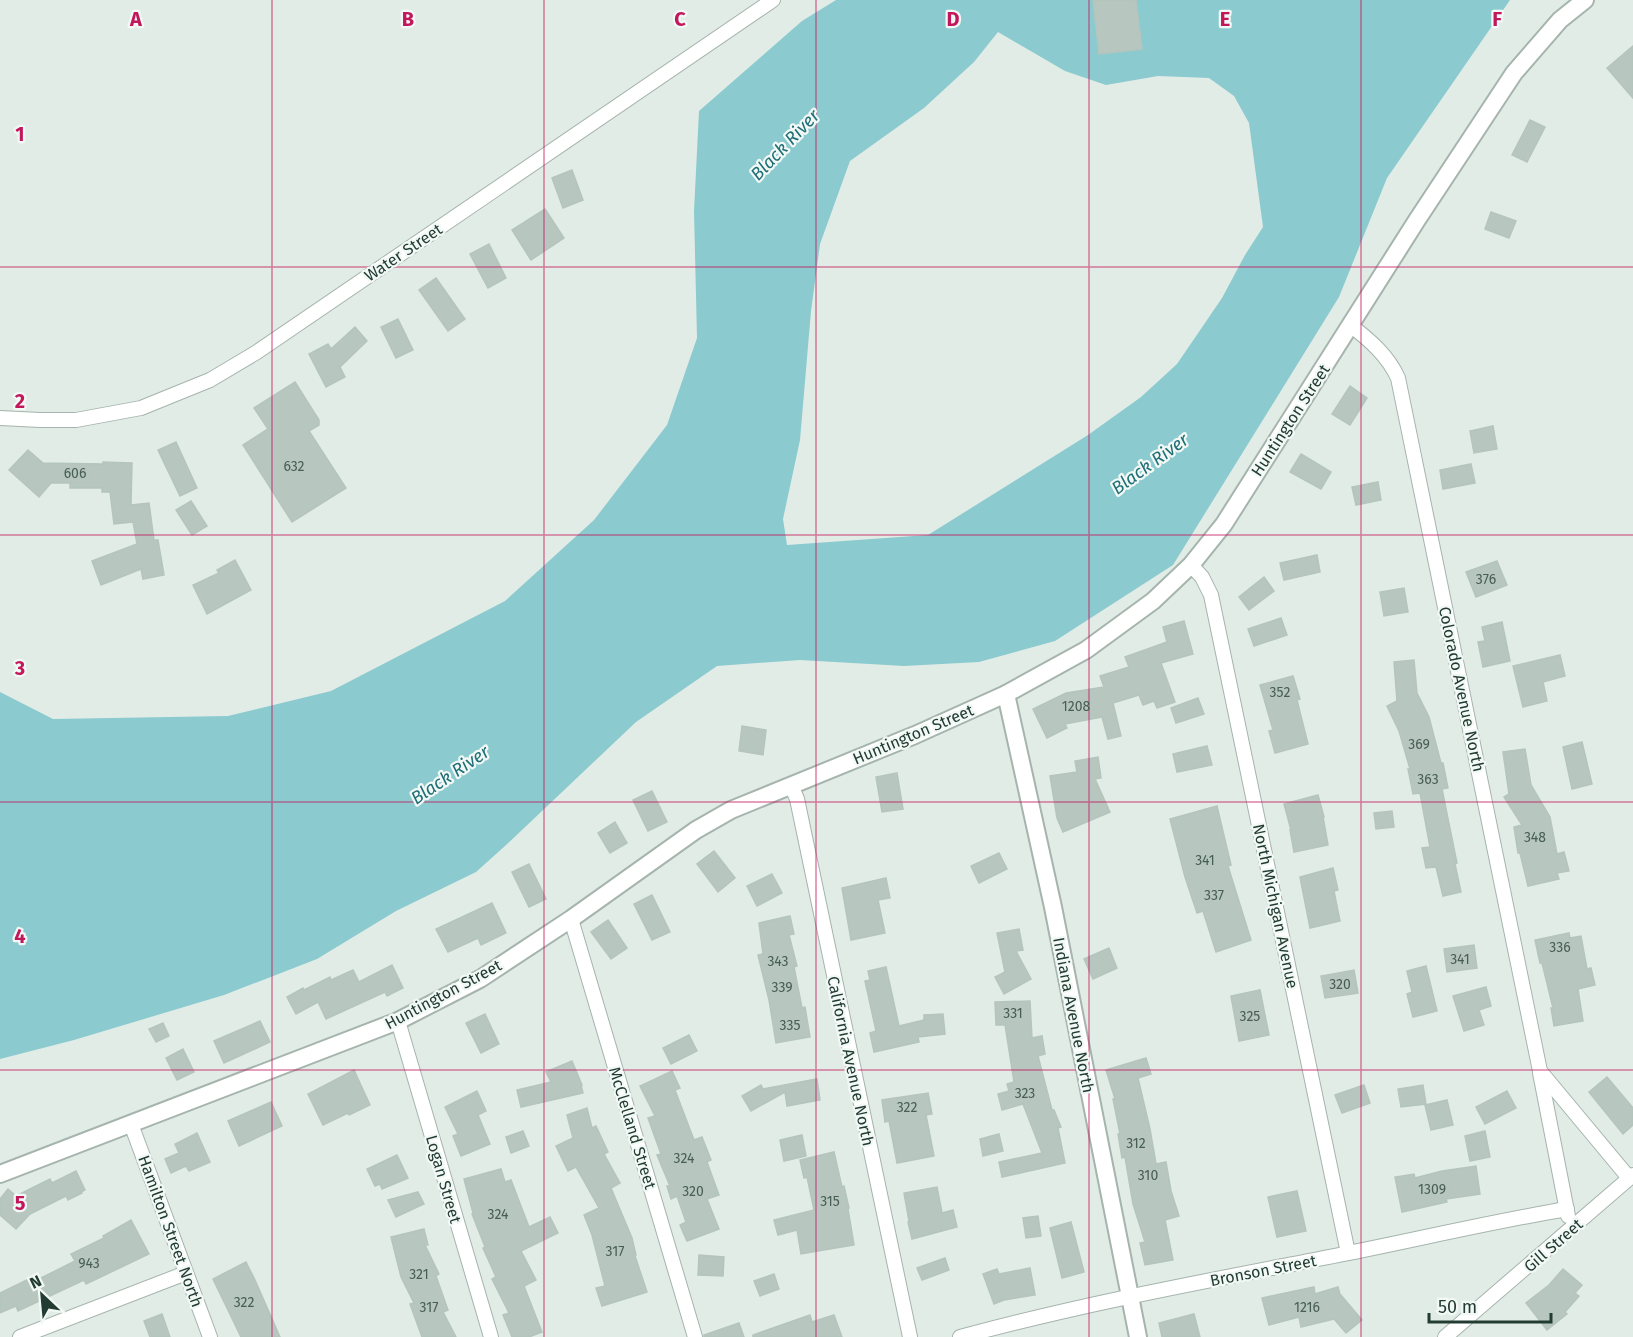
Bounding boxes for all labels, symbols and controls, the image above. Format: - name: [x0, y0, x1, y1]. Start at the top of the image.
- text: A: [129, 7, 143, 31]
- text: B: [402, 7, 414, 31]
- text: C: [674, 7, 686, 31]
- text: D: [946, 7, 960, 31]
- text: E: [1220, 7, 1230, 31]
- text: F: [1492, 7, 1502, 31]
- water label: Black River: [746, 104, 825, 185]
- text: 1: [15, 122, 25, 146]
- street label: Water Street: [361, 219, 446, 285]
- street label: Huntington Street: [1247, 361, 1334, 480]
- text: 2: [15, 389, 25, 413]
- water label: Black River: [1107, 428, 1194, 499]
- house number: 632: [283, 458, 305, 475]
- house number: 606: [64, 465, 86, 482]
- house number: 376: [1476, 571, 1496, 588]
- street label: Colorado Avenue North: [1435, 605, 1488, 773]
- text: 3: [14, 656, 25, 680]
- house number: 352: [1270, 684, 1290, 701]
- house number: 1208: [1062, 698, 1091, 715]
- street label: Huntington Street: [850, 700, 977, 768]
- house number: 369: [1408, 736, 1430, 753]
- water label: Black River: [407, 740, 494, 809]
- house number: 363: [1417, 771, 1439, 788]
- street label: North Michigan Avenue: [1249, 822, 1302, 990]
- house number: 348: [1524, 829, 1546, 846]
- house number: 341: [1195, 852, 1215, 869]
- house number: 337: [1204, 887, 1224, 904]
- text: 4: [14, 924, 26, 948]
- street label: Indiana Avenue North: [1049, 936, 1098, 1095]
- house number: 336: [1549, 939, 1571, 956]
- house number: 341: [1450, 951, 1470, 968]
- house number: 343: [767, 953, 789, 970]
- street label: Huntington Street: [382, 956, 505, 1033]
- street label: California Avenue North: [823, 974, 878, 1148]
- house number: 320: [1329, 976, 1351, 993]
- house number: 339: [771, 979, 793, 996]
- house number: 331: [1003, 1005, 1023, 1022]
- house number: 325: [1240, 1008, 1260, 1025]
- house number: 335: [780, 1017, 801, 1034]
- street label: McClelland Street: [605, 1065, 660, 1192]
- house number: 323: [1015, 1085, 1035, 1102]
- house number: 322: [897, 1099, 917, 1116]
- street label: Logan Street: [422, 1133, 465, 1226]
- house number: 312: [1126, 1135, 1146, 1152]
- house number: 324: [674, 1150, 695, 1167]
- street label: Hamilton Street North: [134, 1153, 207, 1310]
- house number: 310: [1138, 1167, 1158, 1184]
- house number: 1309: [1418, 1181, 1446, 1198]
- house number: 320: [682, 1183, 704, 1200]
- text: 5: [15, 1191, 26, 1215]
- house number: 315: [820, 1193, 840, 1210]
- house number: 324: [488, 1206, 509, 1223]
- street label: Gill Street: [1520, 1215, 1587, 1276]
- house number: 317: [606, 1243, 624, 1260]
- street label: Bronson Street: [1208, 1251, 1318, 1290]
- house number: 943: [78, 1255, 100, 1272]
- north arrow: [12, 1265, 72, 1325]
- house number: 321: [409, 1266, 429, 1283]
- text: N: [27, 1271, 45, 1293]
- scale bar: [1429, 1286, 1550, 1324]
- house number: 322: [234, 1294, 254, 1311]
- text: 50 m: [1438, 1296, 1477, 1318]
- house number: 317: [420, 1299, 438, 1316]
- house number: 1216: [1294, 1299, 1320, 1316]

